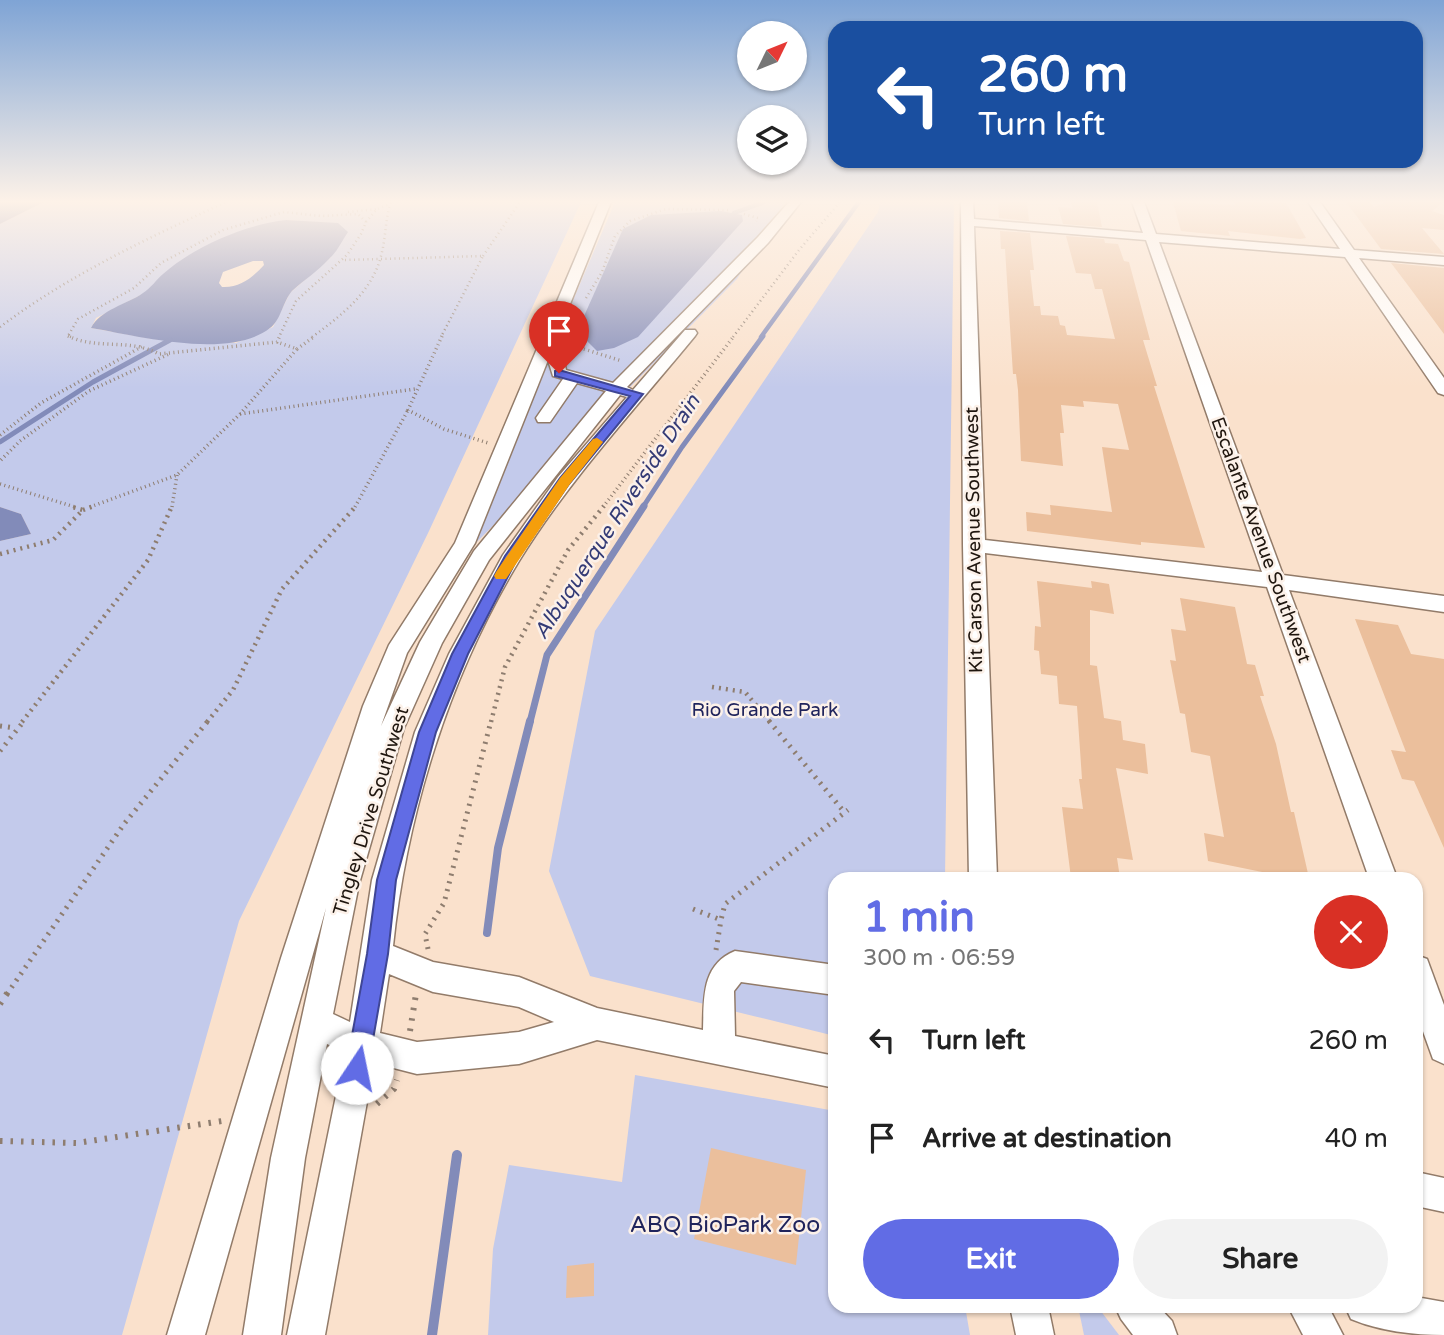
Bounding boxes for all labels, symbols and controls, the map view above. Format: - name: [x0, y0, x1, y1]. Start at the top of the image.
- north arrow: [737, 21, 807, 91]
- map controls: [737, 21, 807, 175]
- text: 260 m: [978, 46, 1128, 105]
- icon: left: [863, 49, 954, 140]
- button: layers: [737, 105, 807, 175]
- text: Turn left: [978, 106, 1105, 144]
- pin: [529, 301, 589, 373]
- icon: arrive: [540, 312, 578, 350]
- water label: Albuquerque Riverside Drain: [529, 389, 706, 644]
- street label: Kit Carson Avenue Southwest: [961, 407, 987, 673]
- street label: Escalante Avenue Southwest: [1206, 414, 1316, 666]
- park label: Rio Grande Park: [692, 699, 838, 721]
- street label: Tingley Drive Southwest: [329, 704, 413, 918]
- text: 1 min: [863, 892, 975, 943]
- button: close: [1314, 895, 1388, 969]
- text: 300 m · 06:59: [863, 944, 1015, 972]
- icon: left: [863, 1021, 901, 1059]
- text: Turn left: [922, 1025, 1025, 1056]
- text: 260 m: [1308, 1025, 1388, 1056]
- position arrow: [320, 1031, 394, 1105]
- icon: arrive: [863, 1119, 901, 1157]
- text: Arrive at destination: [922, 1123, 1172, 1154]
- text: 40 m: [1325, 1123, 1388, 1154]
- park label: ABQ BioPark Zoo: [630, 1211, 820, 1239]
- button: Exit: [863, 1219, 1119, 1299]
- button: Share: [1133, 1219, 1388, 1299]

